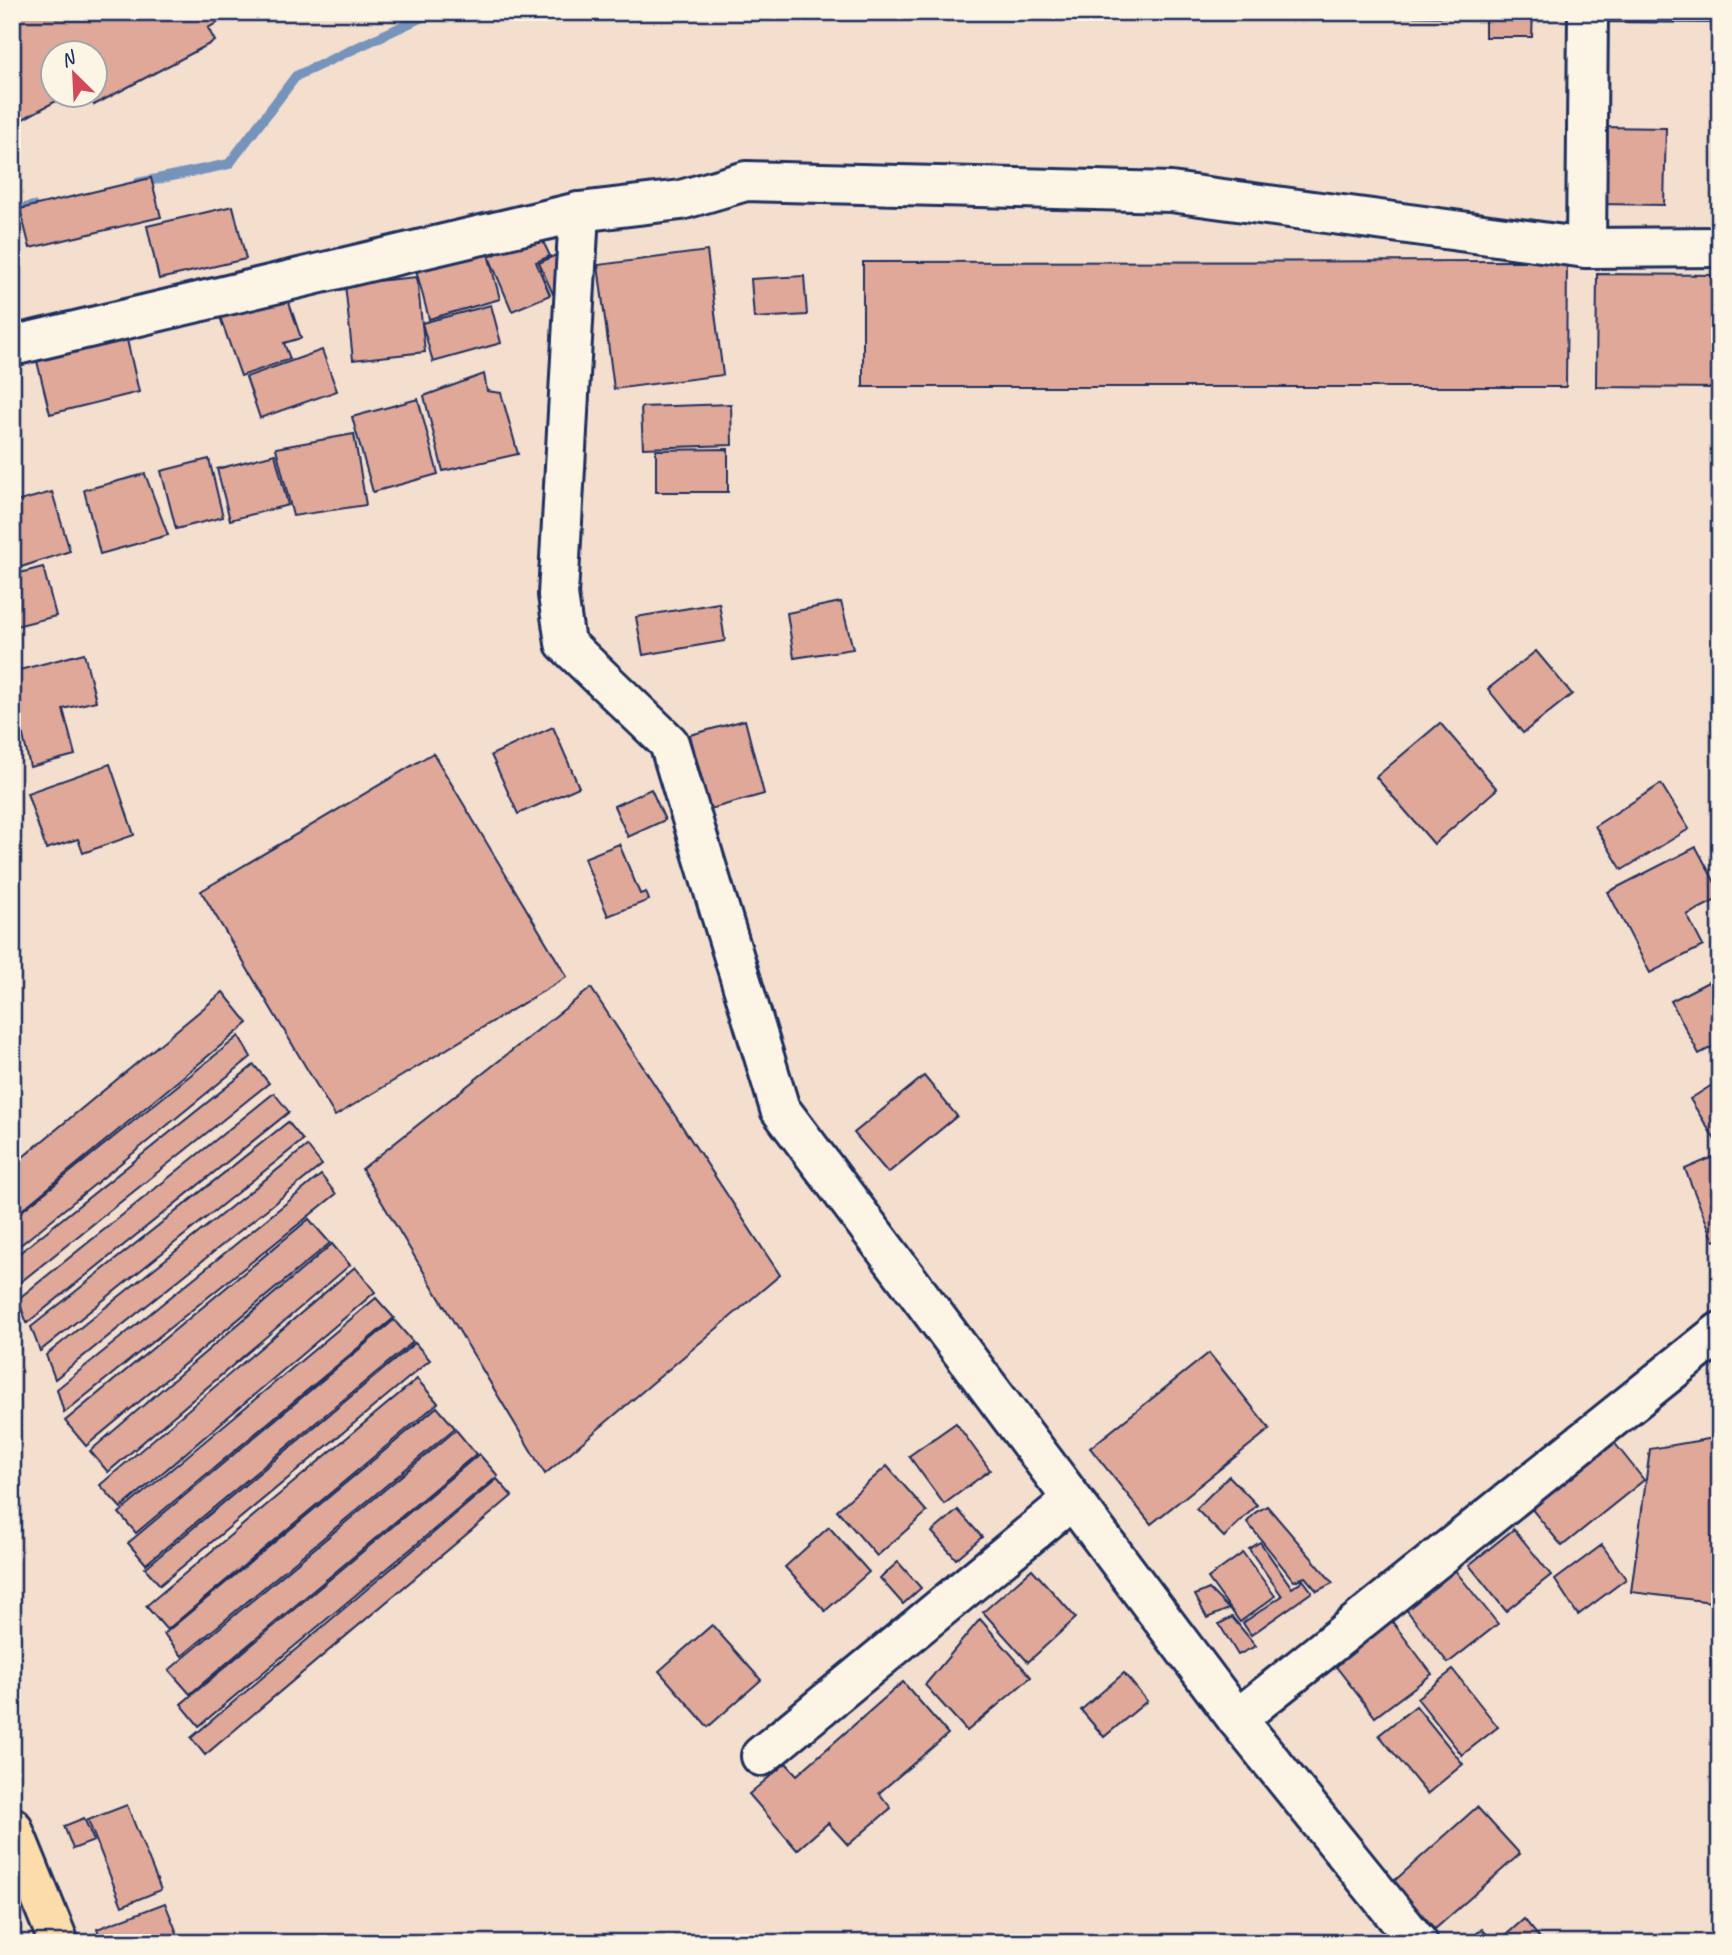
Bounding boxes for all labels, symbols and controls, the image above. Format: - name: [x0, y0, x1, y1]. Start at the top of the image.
- north arrow: [38, 38, 108, 108]
- text: N: [57, 45, 81, 73]

